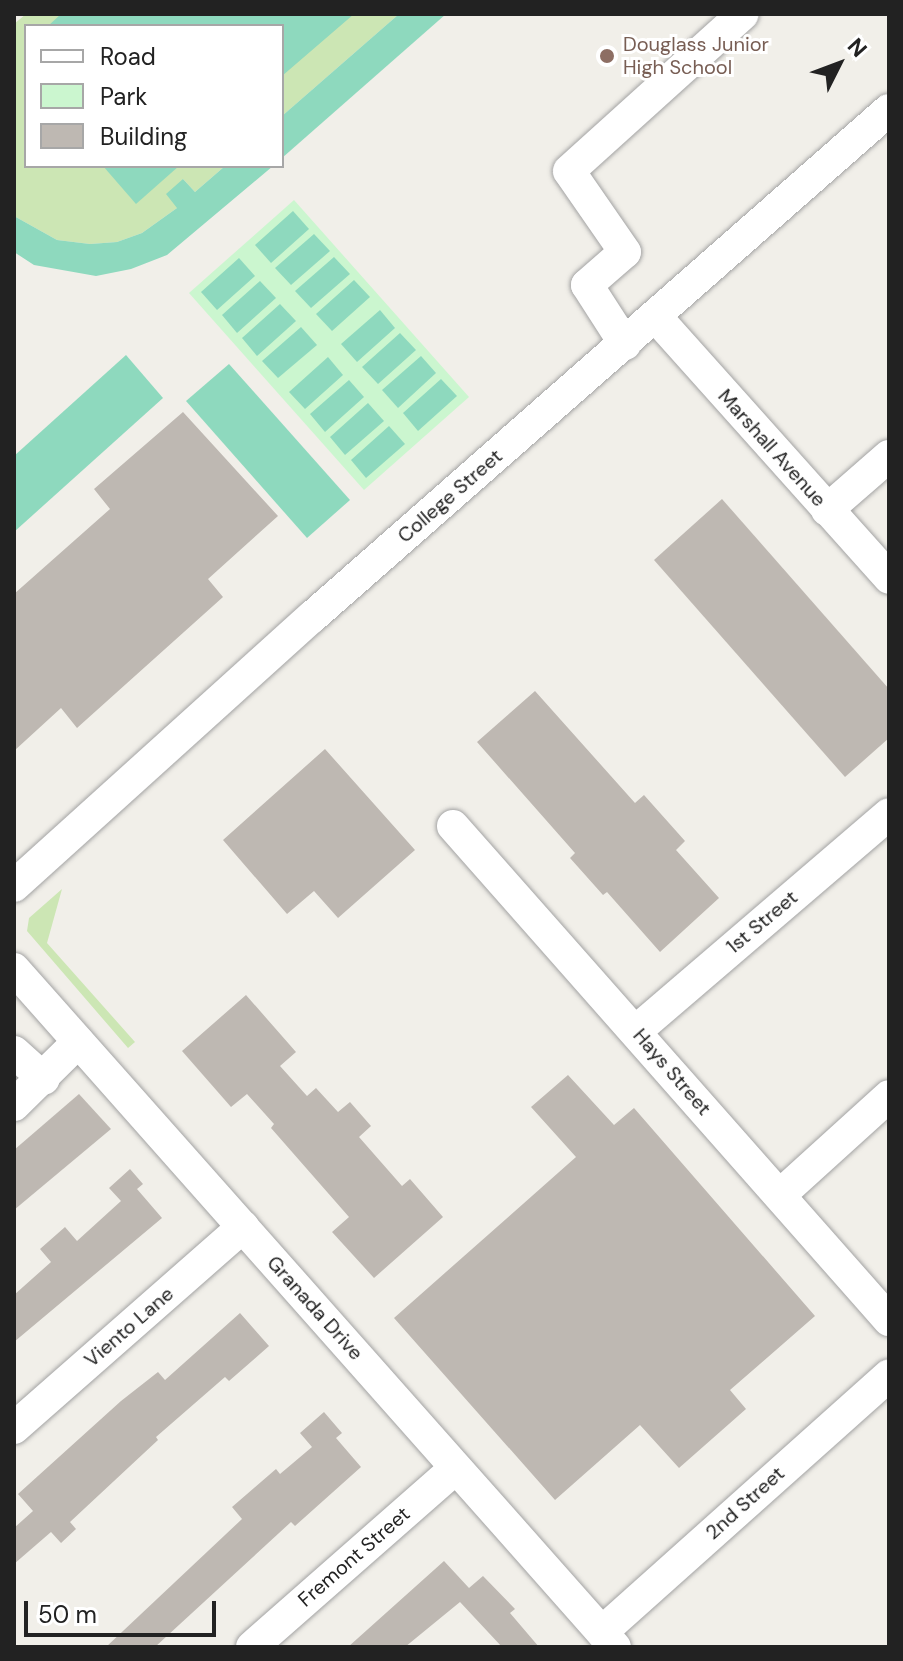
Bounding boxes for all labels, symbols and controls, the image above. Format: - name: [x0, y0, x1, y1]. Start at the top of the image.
- legend: [24, 24, 284, 168]
- north arrow: [799, 24, 879, 104]
- place label: Douglass Junior High School: [623, 32, 769, 79]
- text: N: [841, 32, 873, 63]
- text: Road: [100, 41, 156, 72]
- marker: Douglass Junior High School: [598, 47, 616, 65]
- text: Park: [100, 81, 147, 112]
- text: Building: [100, 121, 187, 152]
- street label: Marshall Avenue: [713, 384, 831, 512]
- street label: College Street: [393, 444, 507, 548]
- street label: 1st Street: [721, 885, 803, 959]
- street label: Hays Street: [628, 1024, 716, 1120]
- street label: Granada Drive: [262, 1251, 368, 1365]
- street label: Viento Lane: [80, 1282, 178, 1372]
- street label: 2nd Street: [701, 1461, 789, 1545]
- street label: Fremont Street: [293, 1502, 415, 1612]
- scale bar: [28, 1585, 220, 1635]
- text: 50 m: [38, 1599, 97, 1630]

